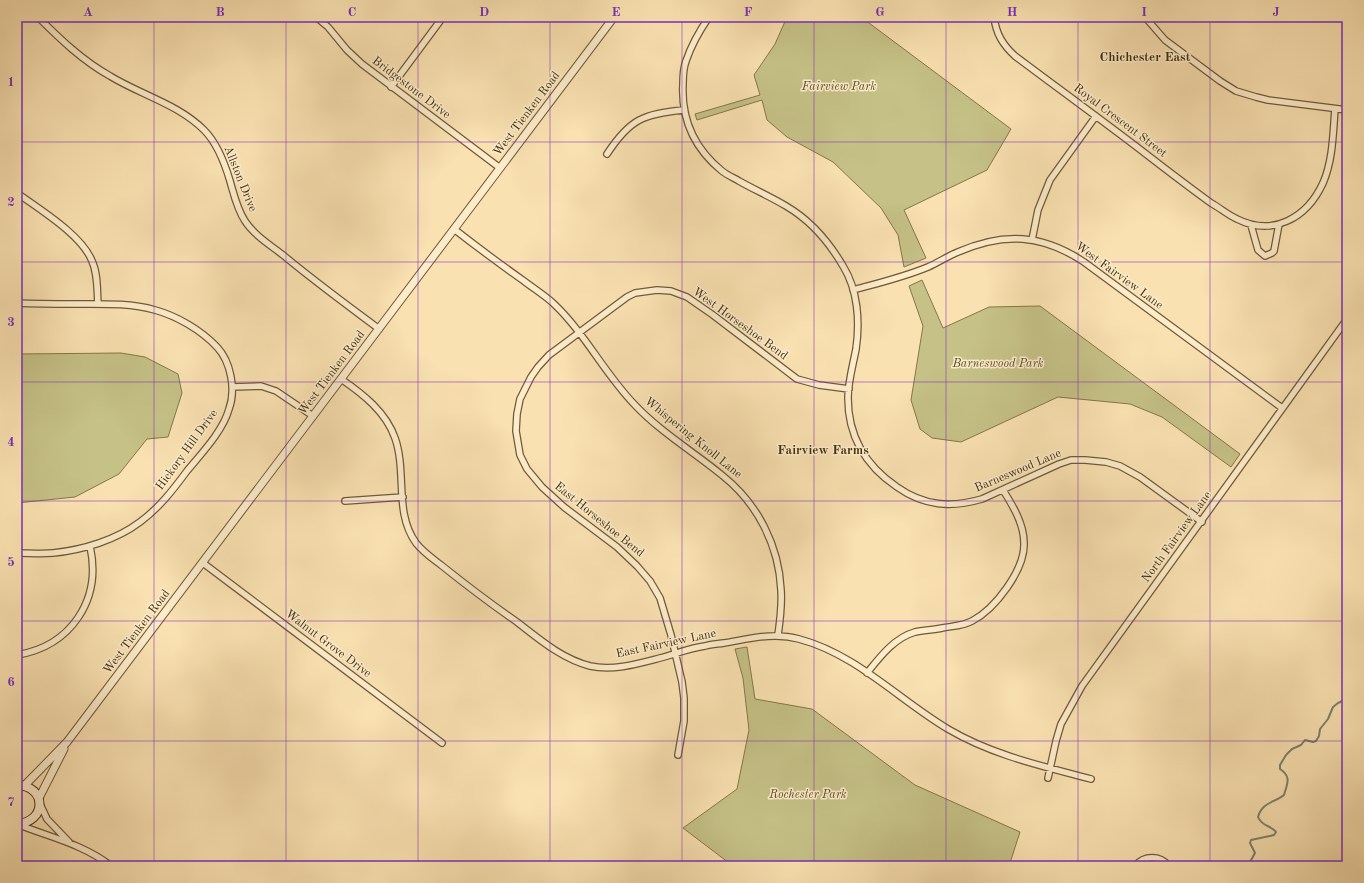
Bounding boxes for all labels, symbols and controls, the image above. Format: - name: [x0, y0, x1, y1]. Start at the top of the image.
- text: A: [83, 6, 93, 19]
- text: B: [215, 6, 225, 19]
- text: C: [348, 6, 356, 19]
- text: D: [479, 6, 489, 19]
- text: E: [612, 6, 621, 19]
- text: F: [744, 6, 753, 19]
- text: G: [875, 6, 885, 19]
- text: H: [1007, 6, 1018, 19]
- text: I: [1141, 6, 1147, 19]
- text: J: [1272, 6, 1280, 19]
- district label: Chichester East: [1100, 51, 1191, 64]
- street label: Bridgestone Drive: [370, 55, 453, 121]
- street label: West Tienken Road: [491, 70, 563, 158]
- text: 1: [7, 76, 15, 89]
- park label: Fairview Park: [801, 81, 876, 93]
- street label: Royal Crescent Street: [1071, 82, 1169, 160]
- street label: Allston Drive: [221, 144, 259, 214]
- text: 2: [7, 196, 15, 209]
- street label: West Fairview Lane: [1073, 240, 1165, 312]
- street label: West Horseshoe Bend: [690, 286, 790, 362]
- text: 3: [7, 316, 15, 329]
- street label: West Tienken Road: [296, 329, 368, 417]
- park label: Barneswood Park: [952, 358, 1044, 370]
- street label: Whispering Knoll Lane: [642, 395, 744, 481]
- street label: Hickory Hill Drive: [154, 407, 220, 492]
- text: 4: [7, 436, 15, 449]
- district label: Fairview Farms: [777, 444, 869, 457]
- street label: Barneswood Lane: [973, 447, 1063, 495]
- street label: East Horseshoe Bend: [552, 480, 646, 560]
- street label: North Fairview Lane: [1140, 489, 1214, 585]
- text: 5: [7, 556, 15, 569]
- street label: West Tienken Road: [101, 588, 173, 676]
- street label: Walnut Grove Drive: [283, 608, 374, 680]
- street label: East Fairview Lane: [615, 627, 718, 660]
- text: 6: [7, 676, 15, 689]
- park label: Rochester Park: [768, 789, 847, 801]
- text: 7: [7, 796, 15, 809]

